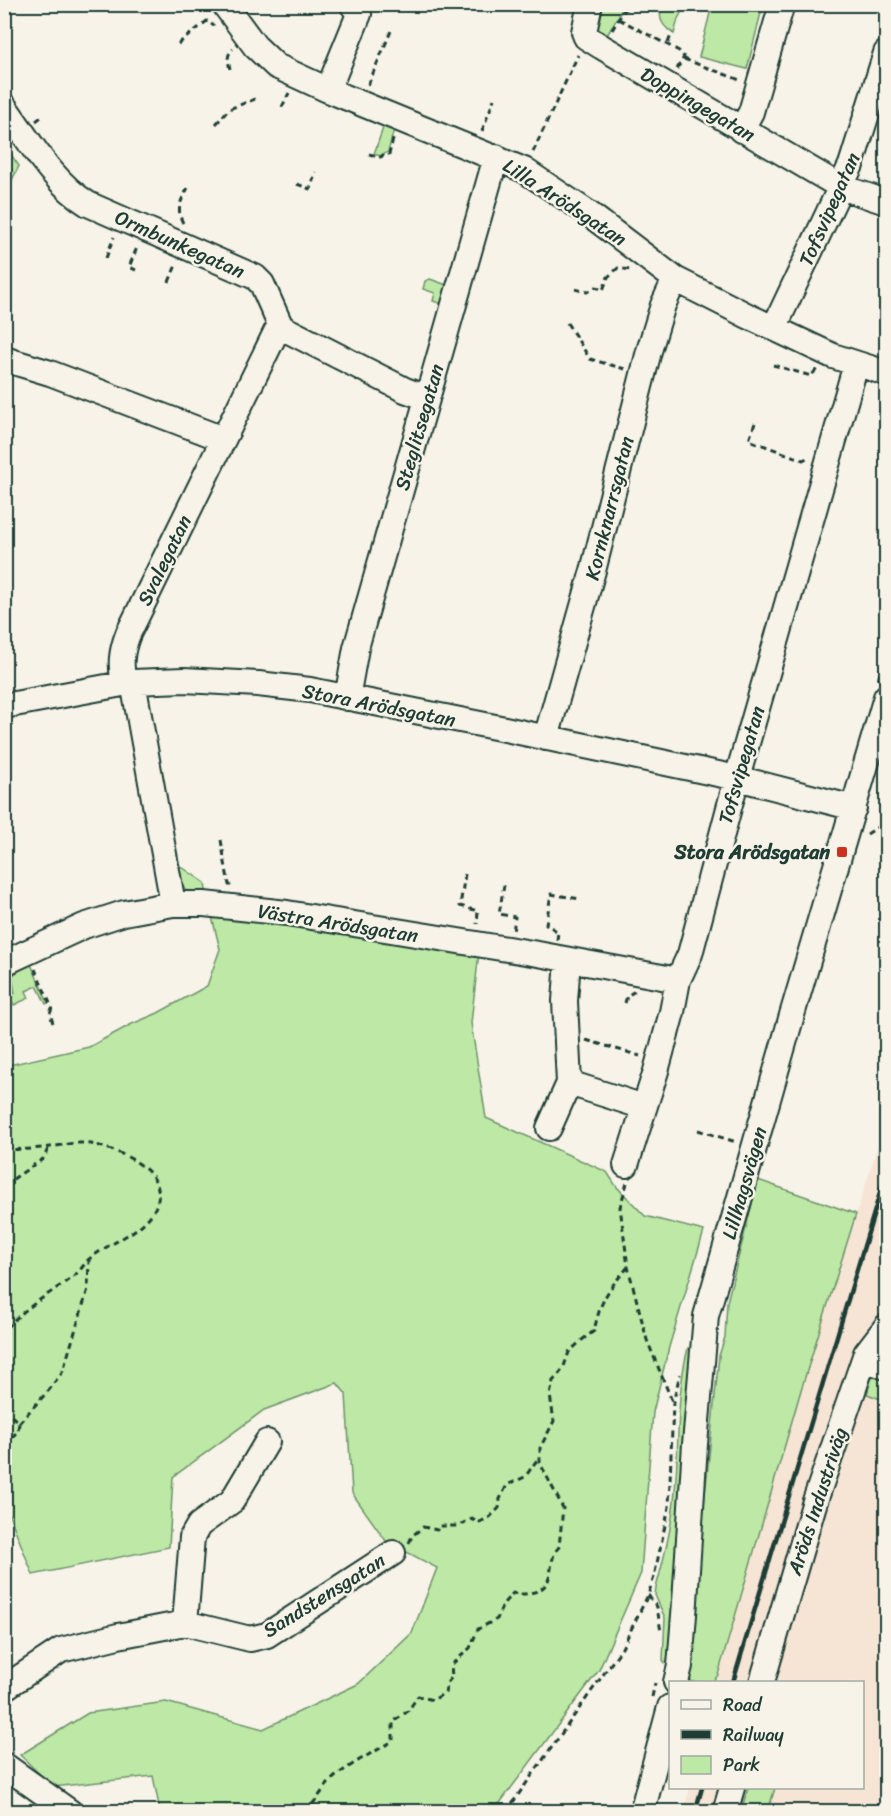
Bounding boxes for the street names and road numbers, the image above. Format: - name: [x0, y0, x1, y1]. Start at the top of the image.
- street label: Doppingegatan: [633, 57, 762, 152]
- street label: Tofsvipegatan: [789, 146, 870, 272]
- street label: Lilla Arödsgatan: [496, 149, 634, 256]
- street label: Ormbunkegatan: [109, 200, 251, 289]
- street label: Steglitsegatan: [385, 360, 454, 495]
- street label: Kornknarrsgatan: [575, 432, 644, 584]
- street label: Svalegatan: [127, 509, 202, 612]
- street label: Stora Arödsgatan: [299, 673, 459, 738]
- street label: Tofsvipegatan: [708, 702, 775, 828]
- street label: Västra Arödsgatan: [255, 894, 421, 953]
- street label: Lillhagsvägen: [712, 1122, 777, 1244]
- street label: Aröds Industriväg: [777, 1423, 858, 1581]
- street label: Sandstensgatan: [256, 1543, 393, 1647]

